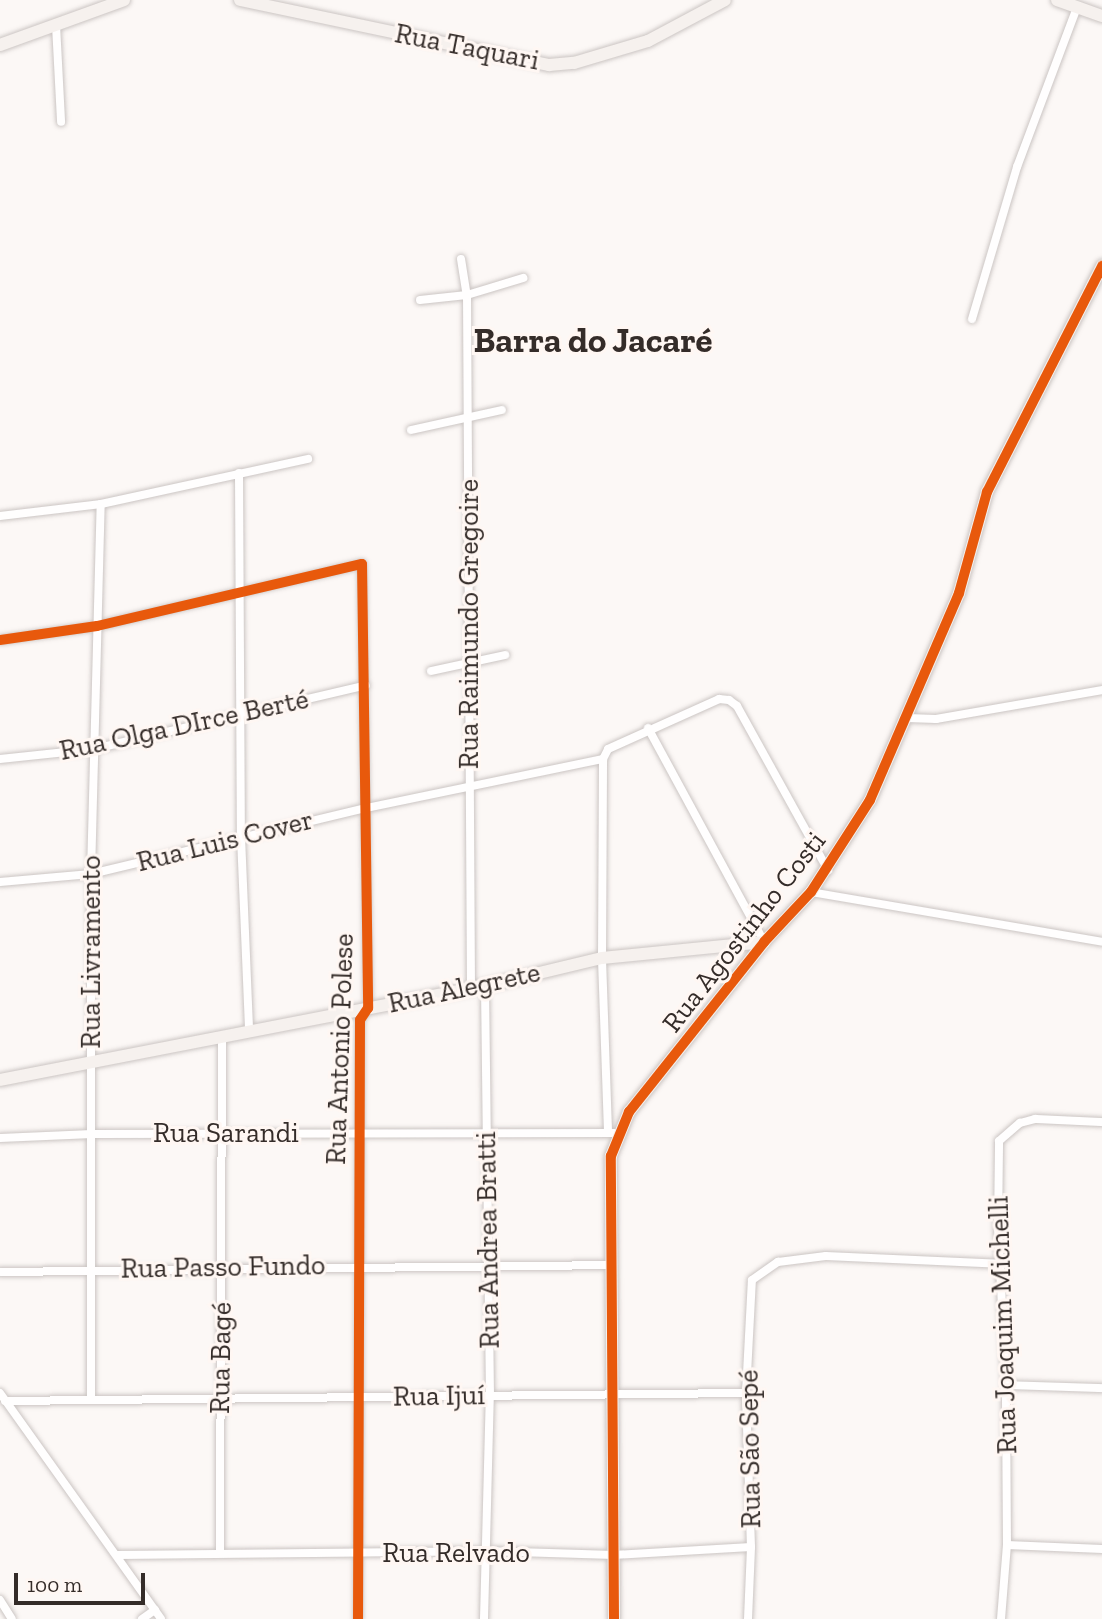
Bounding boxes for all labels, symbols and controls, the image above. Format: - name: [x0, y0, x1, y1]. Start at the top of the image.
- street label: Rua Taquari: [392, 17, 542, 77]
- district label: Barra do Jacaré: [473, 319, 713, 361]
- street label: Rua Raimundo Gregoire: [452, 479, 486, 769]
- street label: Rua Olga DIrce Berté: [56, 682, 312, 768]
- street label: Rua Luis Cover: [133, 803, 317, 879]
- street label: Rua Agostinho Costi: [655, 825, 833, 1039]
- street label: Rua Livramento: [74, 855, 108, 1049]
- street label: Rua Antonio Polese: [319, 932, 361, 1166]
- street label: Rua Alegrete: [384, 955, 544, 1021]
- street label: Rua Sarandi: [153, 1116, 299, 1150]
- street label: Rua Andrea Bratti: [469, 1131, 507, 1349]
- street label: Rua Joaquim Michelli: [982, 1195, 1024, 1455]
- street label: Rua Passo Fundo: [120, 1248, 326, 1286]
- street label: Rua Bagé: [203, 1302, 239, 1414]
- street label: Rua São Sepé: [732, 1369, 768, 1529]
- street label: Rua Ijuí: [393, 1378, 485, 1414]
- street label: Rua Relvado: [382, 1536, 530, 1570]
- scale bar: [18, 1560, 149, 1604]
- text: 100 m: [27, 1572, 82, 1597]

